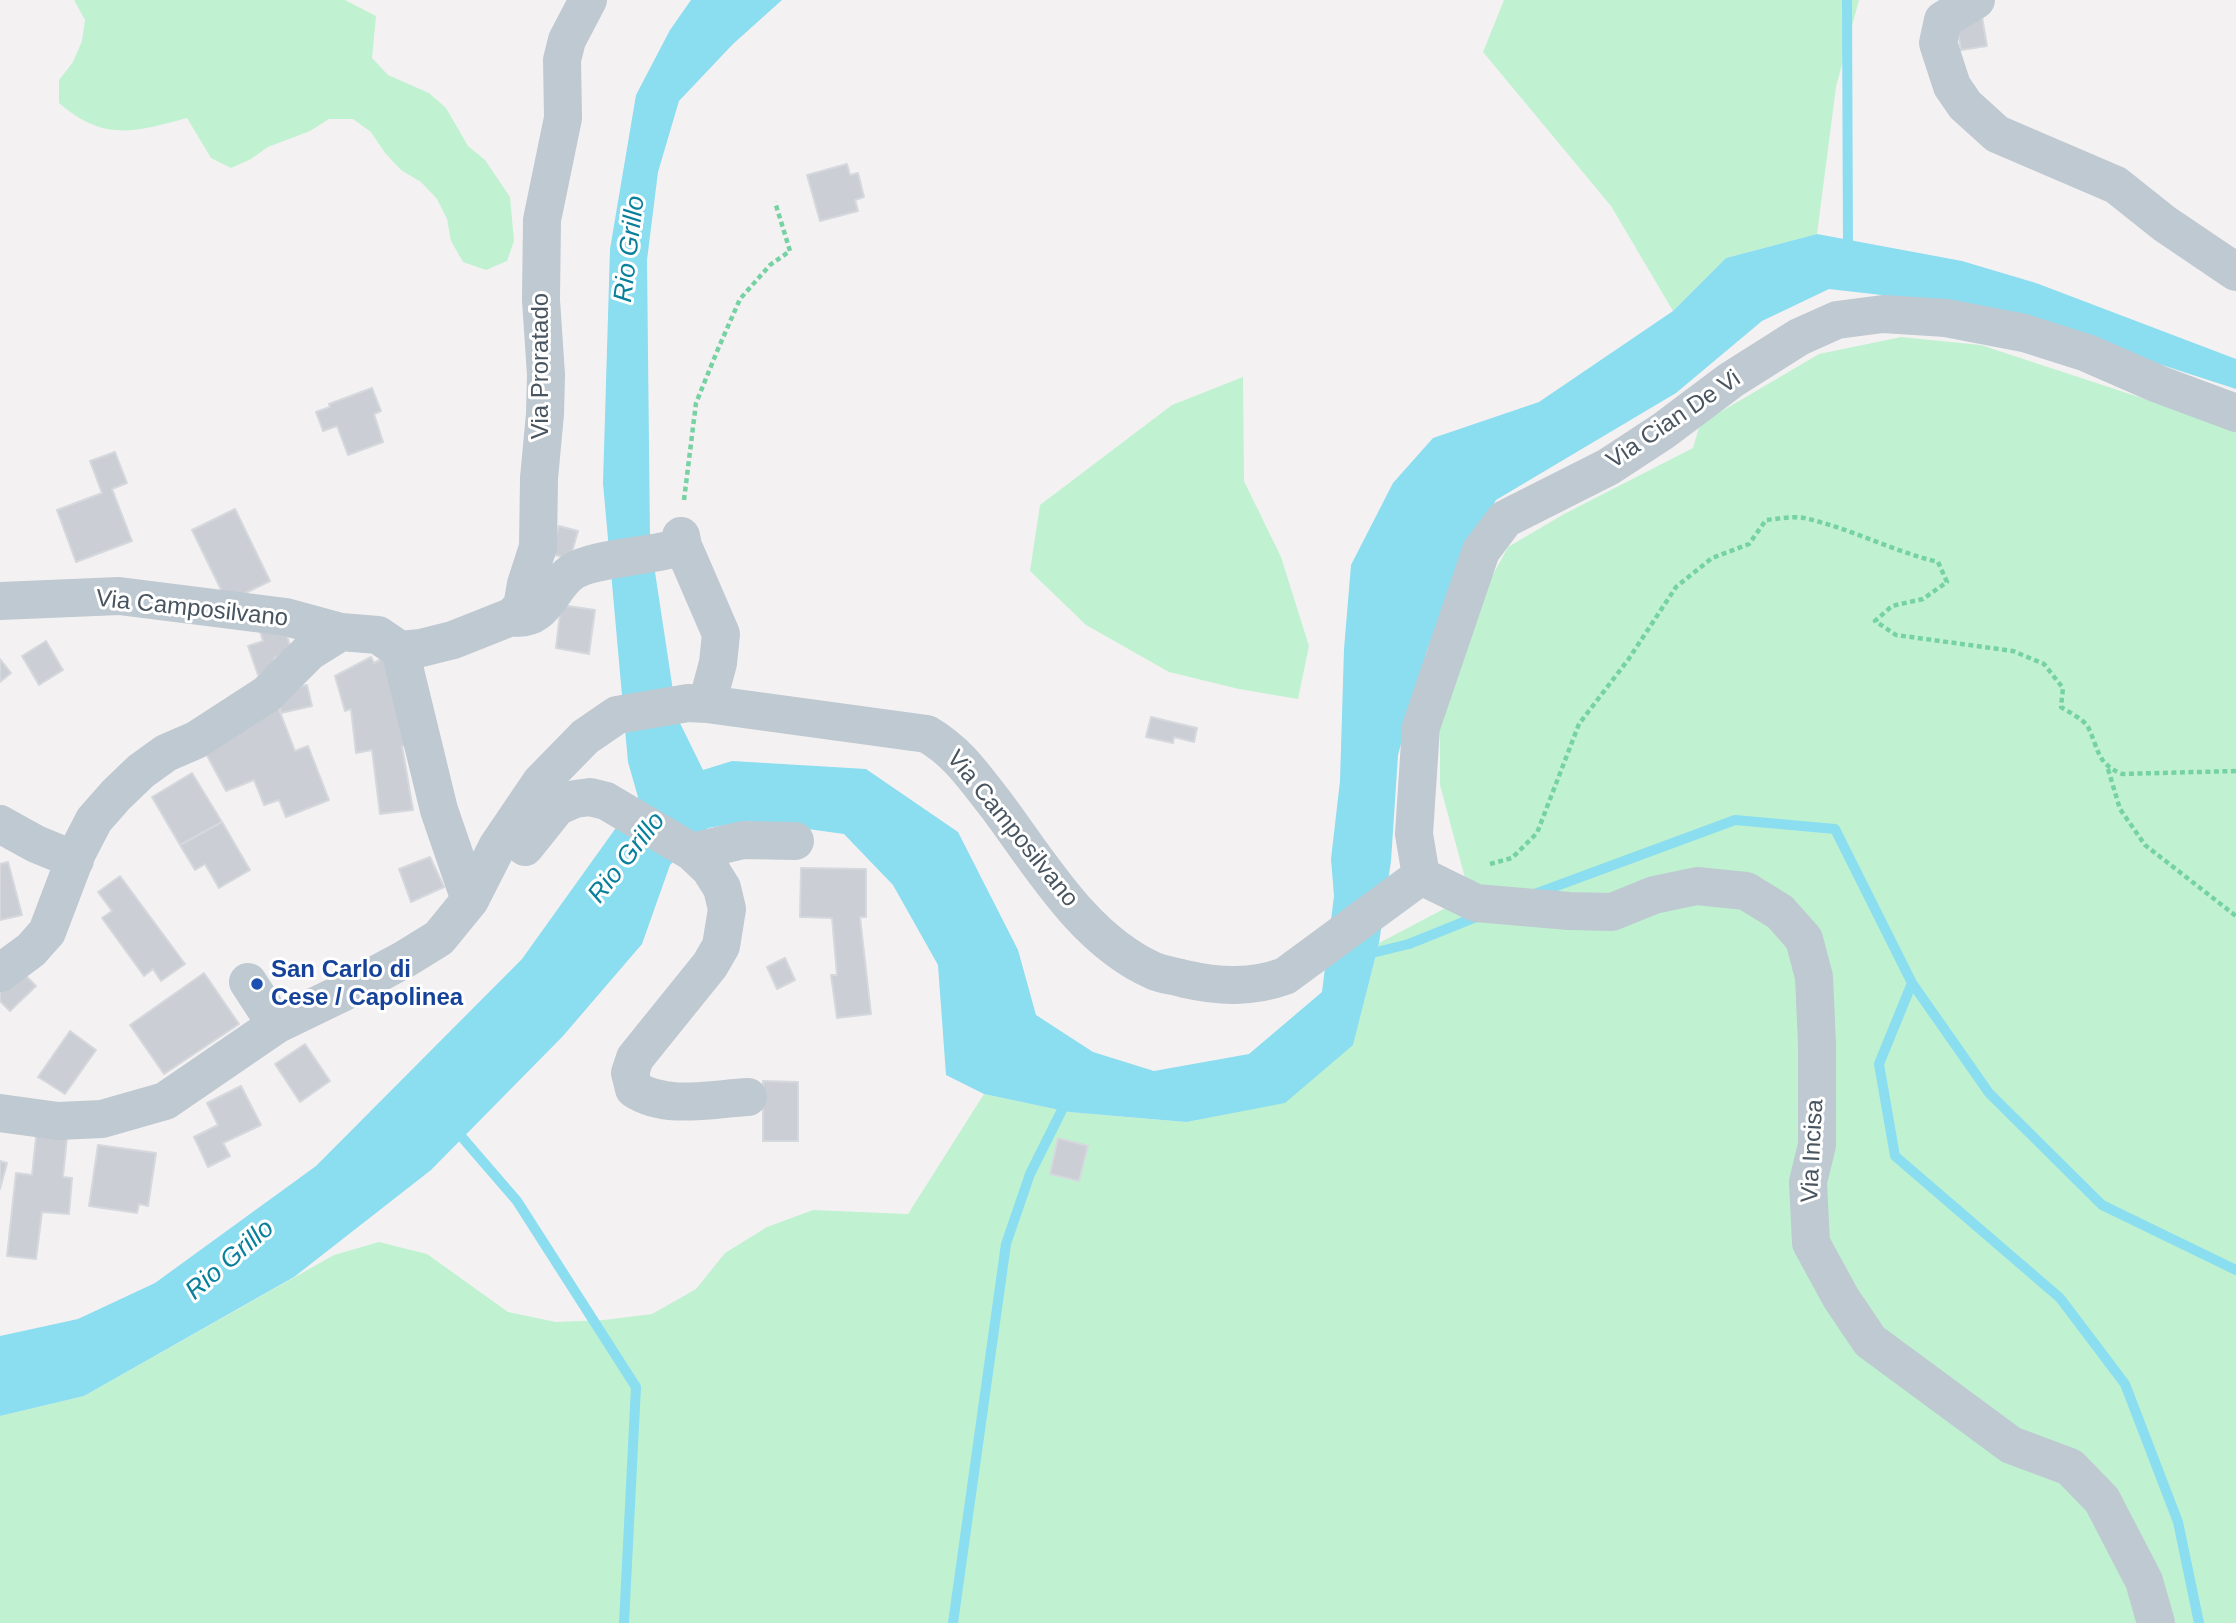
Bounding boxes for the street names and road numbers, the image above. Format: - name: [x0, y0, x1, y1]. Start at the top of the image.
- street label: Via Proratado: [527, 293, 555, 439]
- street label: Via Cian De Vi: [1602, 365, 1746, 475]
- street label: Via Camposilvano: [95, 585, 289, 633]
- street label: Via Camposilvano: [940, 745, 1084, 913]
- street label: Via Incisa: [1796, 1099, 1830, 1203]

